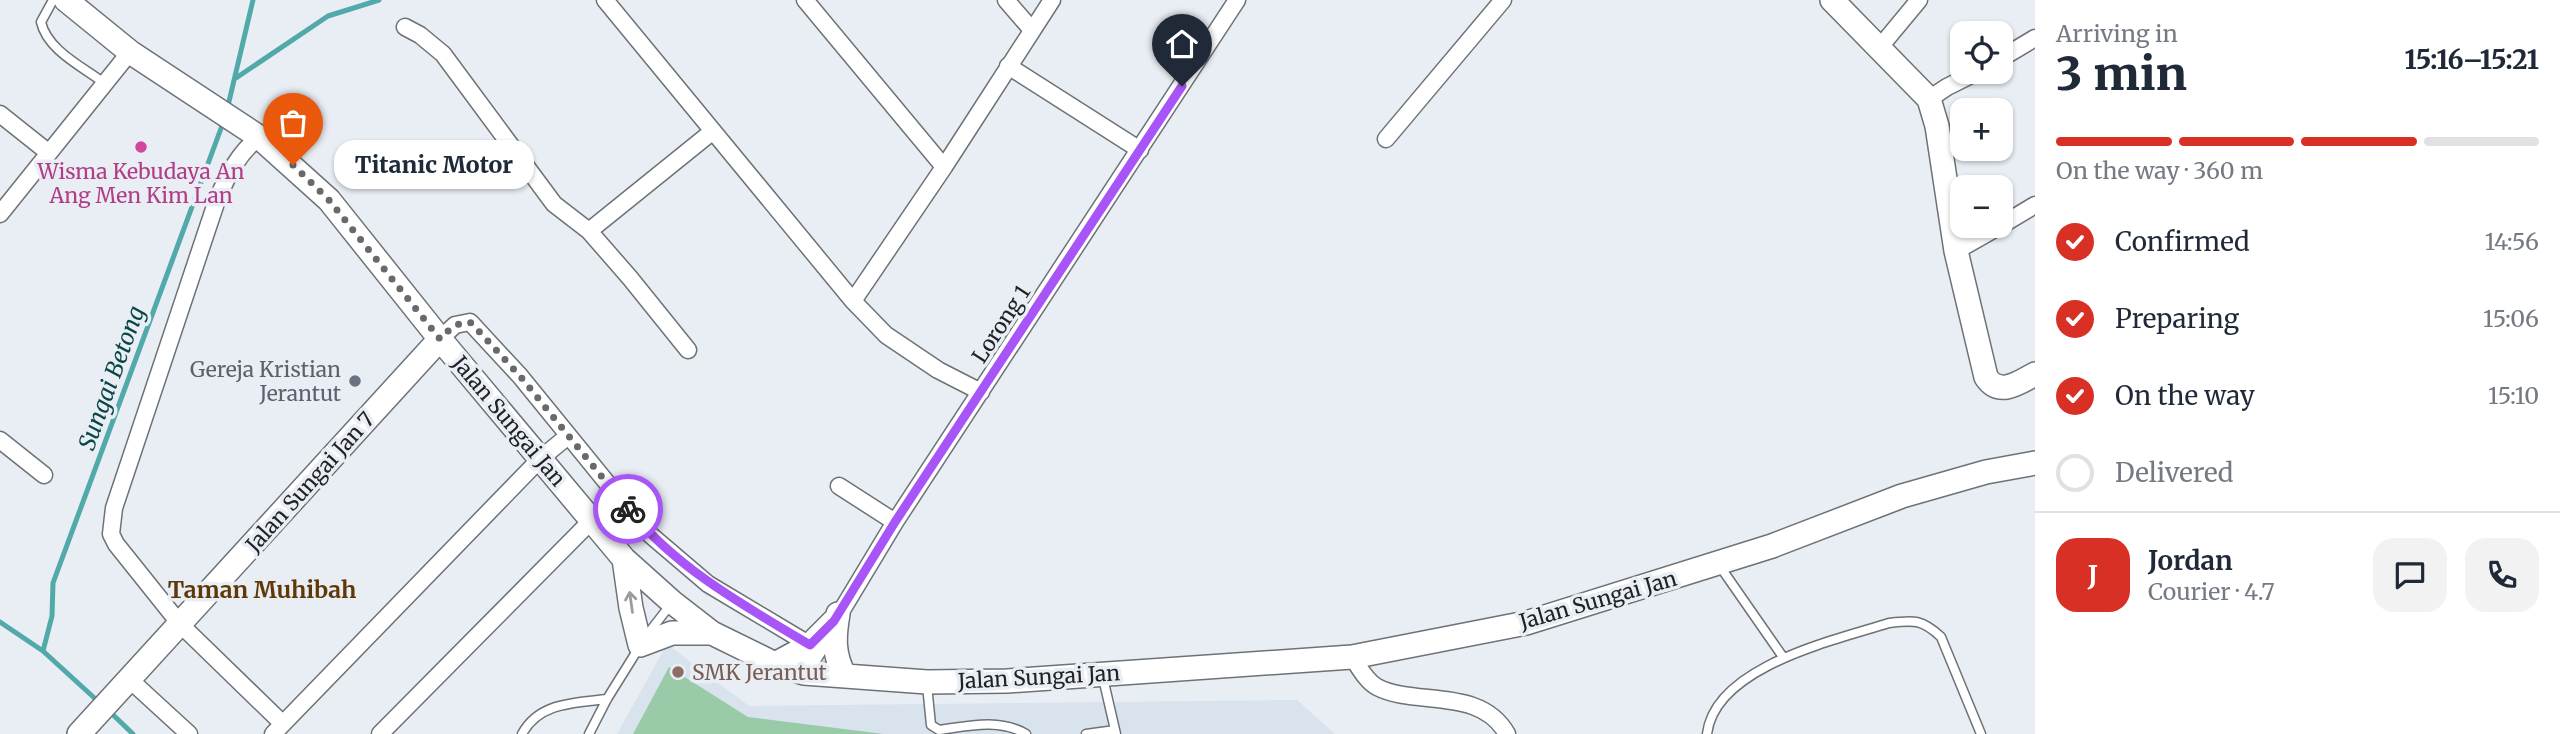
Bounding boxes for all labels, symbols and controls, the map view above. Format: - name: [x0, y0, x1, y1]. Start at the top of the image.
- pin: [1152, 14, 1212, 86]
- text: Arriving in: [2056, 19, 2178, 48]
- map controls: [1950, 21, 2013, 238]
- button: locate: [1950, 21, 2013, 84]
- icon: home: [1163, 25, 1201, 63]
- text: 15:16–15:21: [2405, 43, 2539, 76]
- text: 3 min: [2056, 45, 2187, 103]
- pin: [263, 93, 323, 165]
- button: +: [1950, 98, 2013, 161]
- icon: bag: [274, 104, 312, 142]
- marker: Wisma Kebudaya An Ang Men Kim Lan: [133, 139, 149, 155]
- callout: Titanic Motor: [335, 140, 534, 190]
- text: Titanic Motor: [355, 150, 513, 179]
- text: On the way · 360 m: [2056, 156, 2263, 185]
- place label: Wisma Kebudaya An Ang Men Kim Lan: [37, 158, 245, 209]
- button: −: [1950, 175, 2013, 238]
- icon: check: [2056, 223, 2094, 261]
- text: Confirmed: [2115, 225, 2250, 258]
- text: 14:56: [2485, 227, 2539, 256]
- street label: Lorong 1: [966, 280, 1036, 368]
- icon: check: [2056, 300, 2094, 338]
- water label: Sungai Betong: [72, 302, 150, 454]
- text: Preparing: [2115, 302, 2239, 335]
- text: 15:06: [2483, 304, 2539, 333]
- street label: Jalan Sungai Jan: [446, 349, 572, 492]
- place label: Gereja Kristian Jerantut: [190, 356, 341, 407]
- marker: Gereja Kristian Jerantut: [347, 373, 363, 389]
- icon: check: [2056, 377, 2094, 415]
- text: On the way: [2115, 379, 2255, 412]
- text: 15:10: [2488, 381, 2539, 410]
- street label: Jalan Sungai Jan 7: [239, 406, 380, 558]
- text: Delivered: [2115, 456, 2234, 489]
- courier: [593, 474, 663, 544]
- icon: bike: [609, 490, 647, 528]
- button: chat: [2373, 538, 2447, 612]
- button: phone: [2465, 538, 2539, 612]
- text: Jordan: [2148, 544, 2233, 577]
- text: J: [2088, 559, 2098, 592]
- street label: Jalan Sungai Jan: [1515, 565, 1680, 636]
- district label: Taman Muhibah: [168, 575, 356, 604]
- text: Courier · 4.7: [2148, 577, 2275, 606]
- one-way arrow: [624, 592, 637, 614]
- place label: SMK Jerantut: [692, 659, 827, 686]
- street label: Jalan Sungai Jan: [956, 659, 1121, 695]
- marker: SMK Jerantut: [670, 664, 686, 680]

